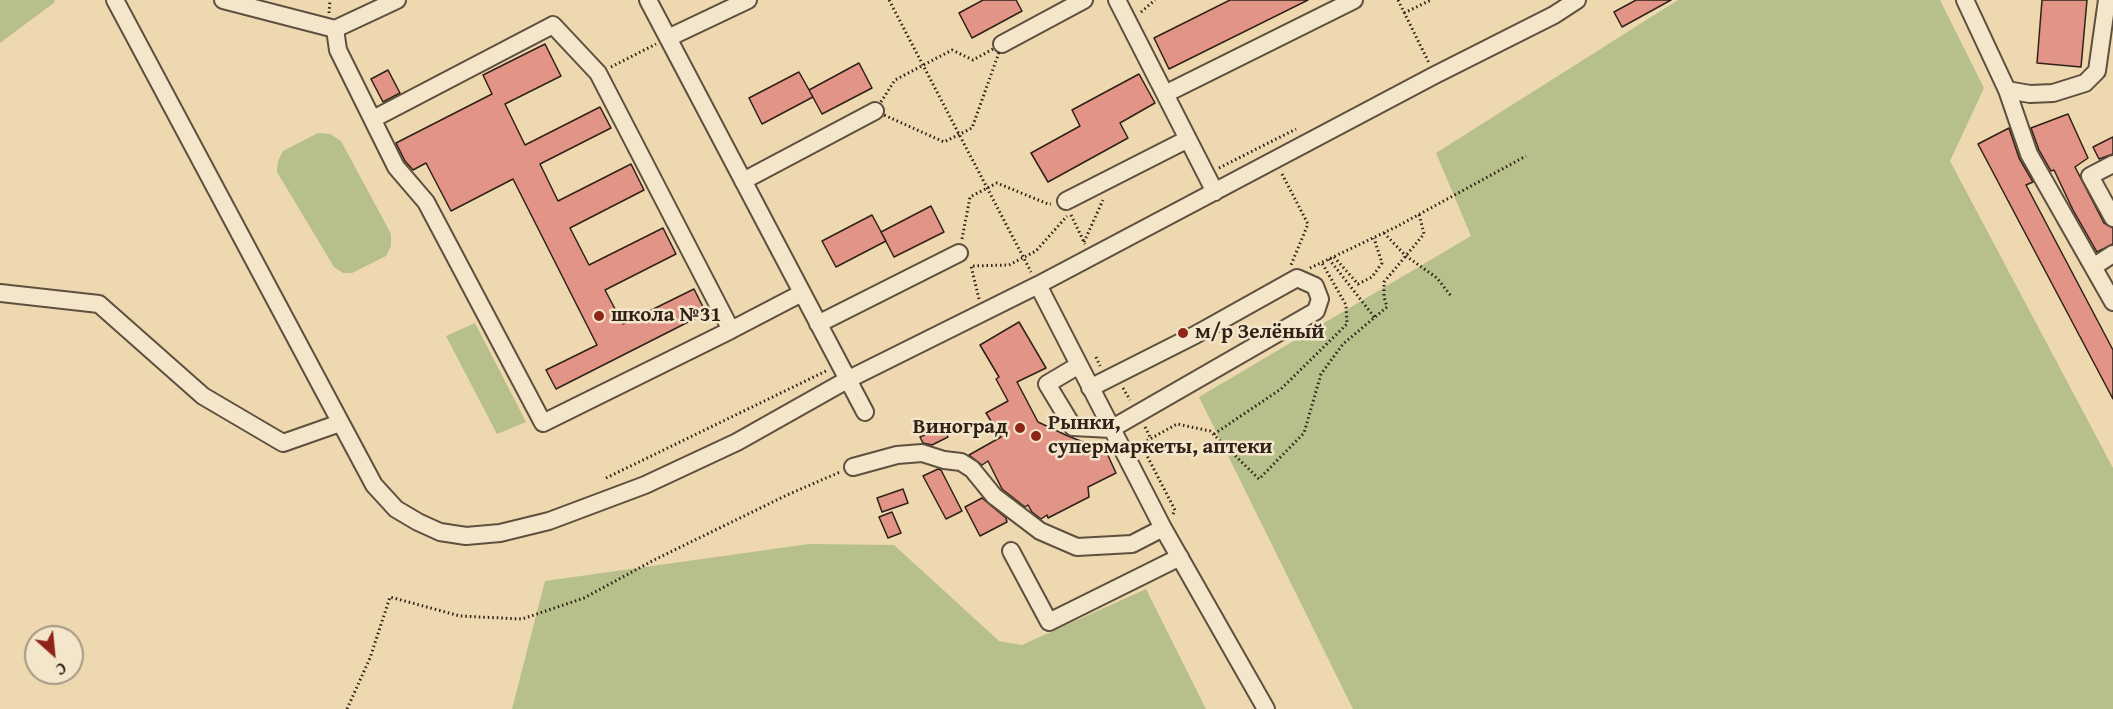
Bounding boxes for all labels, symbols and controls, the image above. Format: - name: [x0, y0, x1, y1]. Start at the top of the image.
- place label: школа №31: [611, 303, 721, 329]
- marker: школа №31: [592, 309, 606, 323]
- place label: м/р Зелёный: [1195, 320, 1324, 346]
- marker: м/р Зелёный: [1176, 326, 1190, 340]
- place label: Рынки, супермаркеты, аптеки: [1048, 411, 1272, 461]
- place label: Виноград: [913, 415, 1008, 441]
- marker: Виноград: [1013, 421, 1027, 435]
- marker: Рынки, супермаркеты, аптеки: [1029, 429, 1043, 443]
- north arrow: [24, 625, 84, 685]
- text: С: [52, 657, 71, 682]

